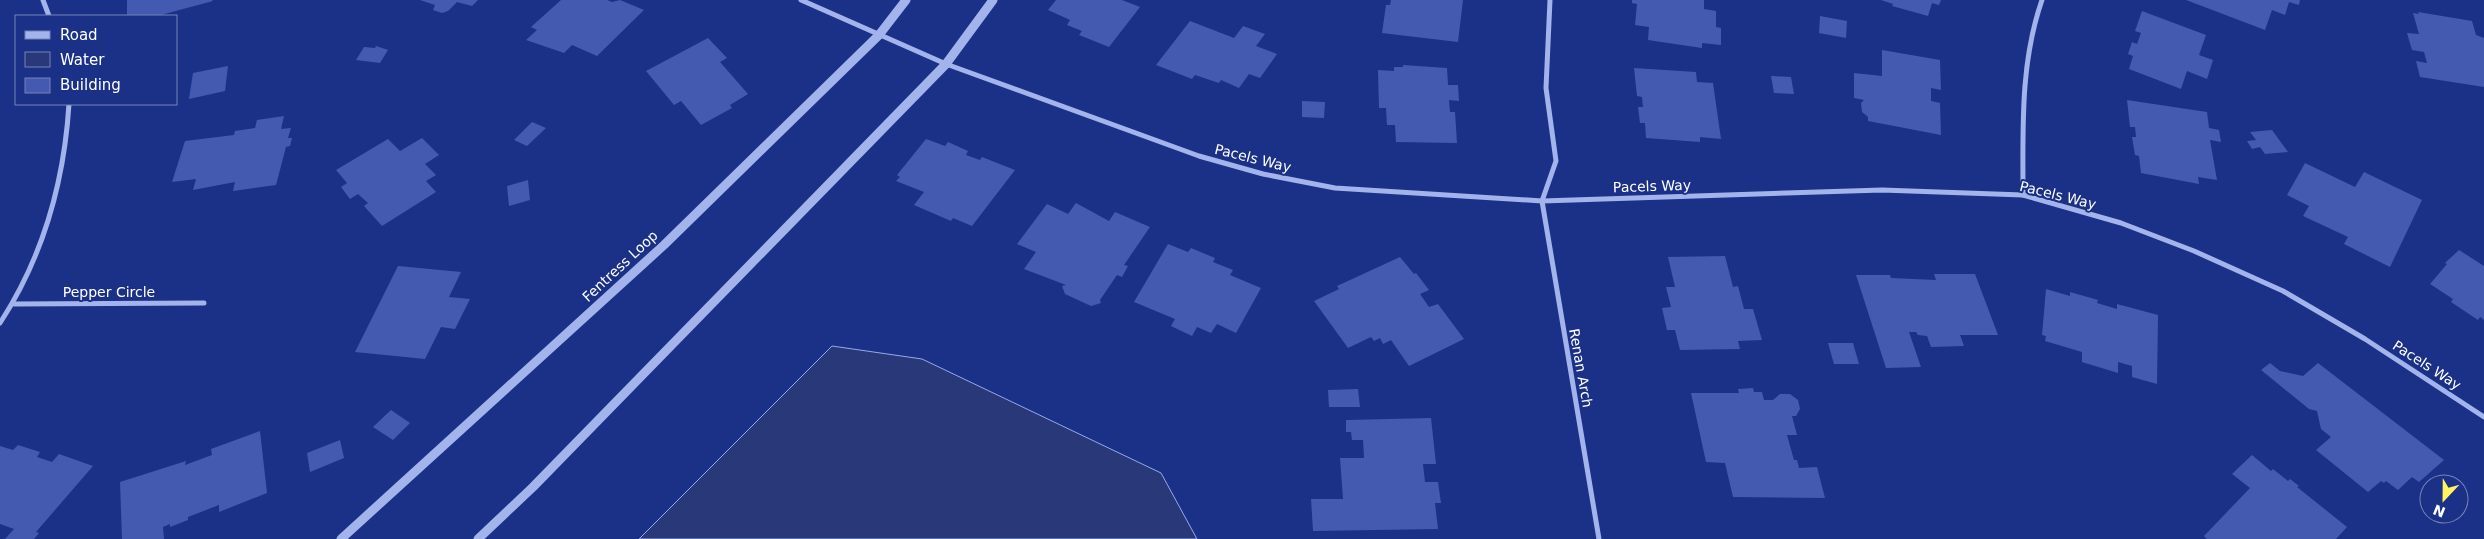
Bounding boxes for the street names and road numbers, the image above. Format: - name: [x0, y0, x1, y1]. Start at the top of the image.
- street label: Pacels Way: [1213, 141, 1293, 175]
- street label: Pacels Way: [1613, 177, 1691, 195]
- street label: Pacels Way: [2018, 178, 2098, 212]
- street label: Fentress Loop: [579, 227, 661, 305]
- street label: Pepper Circle: [63, 284, 155, 300]
- street label: Renan Arch: [1566, 327, 1596, 409]
- street label: Pacels Way: [2390, 337, 2464, 393]

